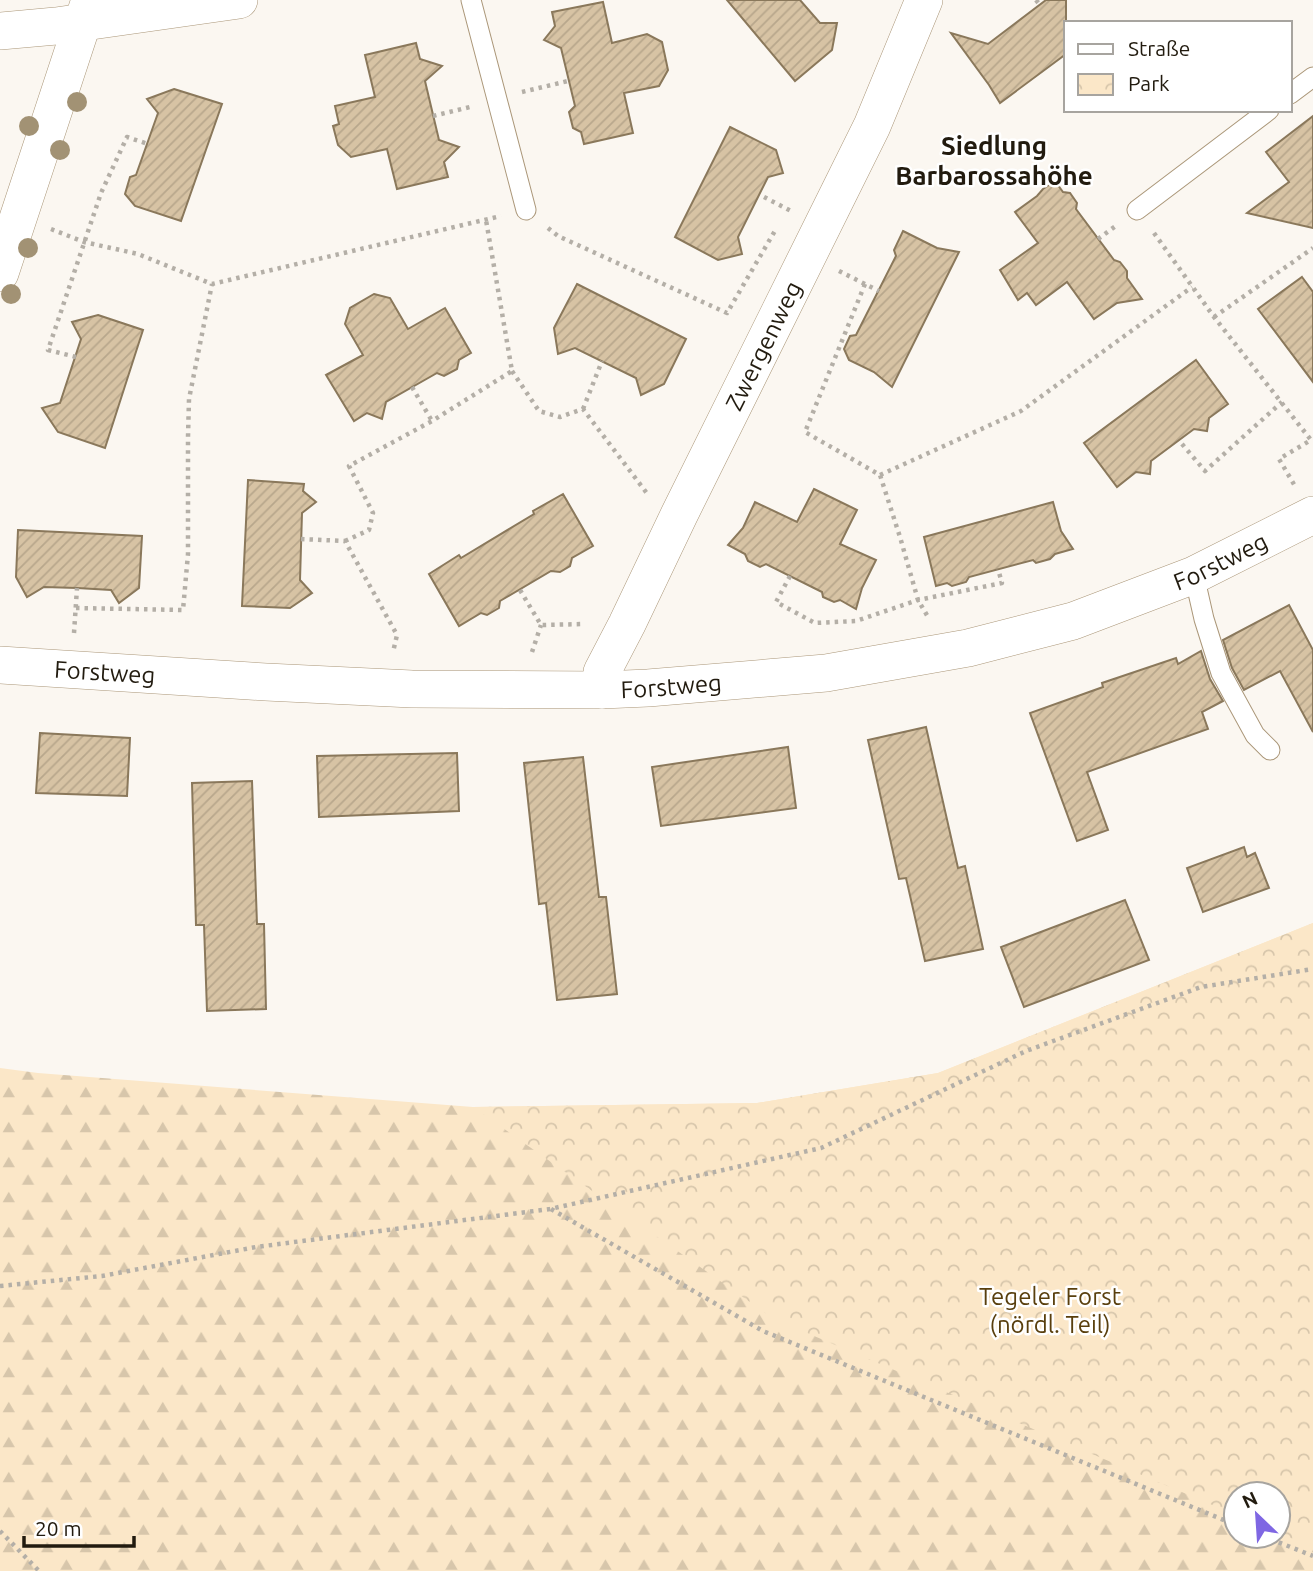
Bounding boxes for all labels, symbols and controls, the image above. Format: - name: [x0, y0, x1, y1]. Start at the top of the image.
- legend: [1064, 21, 1292, 112]
- text: Straße: [1128, 36, 1190, 60]
- text: Park: [1128, 71, 1170, 95]
- district label: Siedlung Barbarossahöhe: [895, 131, 1093, 190]
- street label: Zwergenweg: [720, 277, 806, 415]
- street label: Forstweg: [1169, 527, 1272, 595]
- street label: Forstweg: [53, 655, 156, 688]
- street label: Forstweg: [620, 668, 723, 703]
- park label: Tegeler Forst (nördl. Teil): [979, 1283, 1122, 1338]
- north arrow: [1222, 1480, 1292, 1550]
- text: N: [1239, 1487, 1261, 1513]
- scale bar: [24, 1504, 135, 1548]
- text: 20 m: [35, 1516, 82, 1540]

